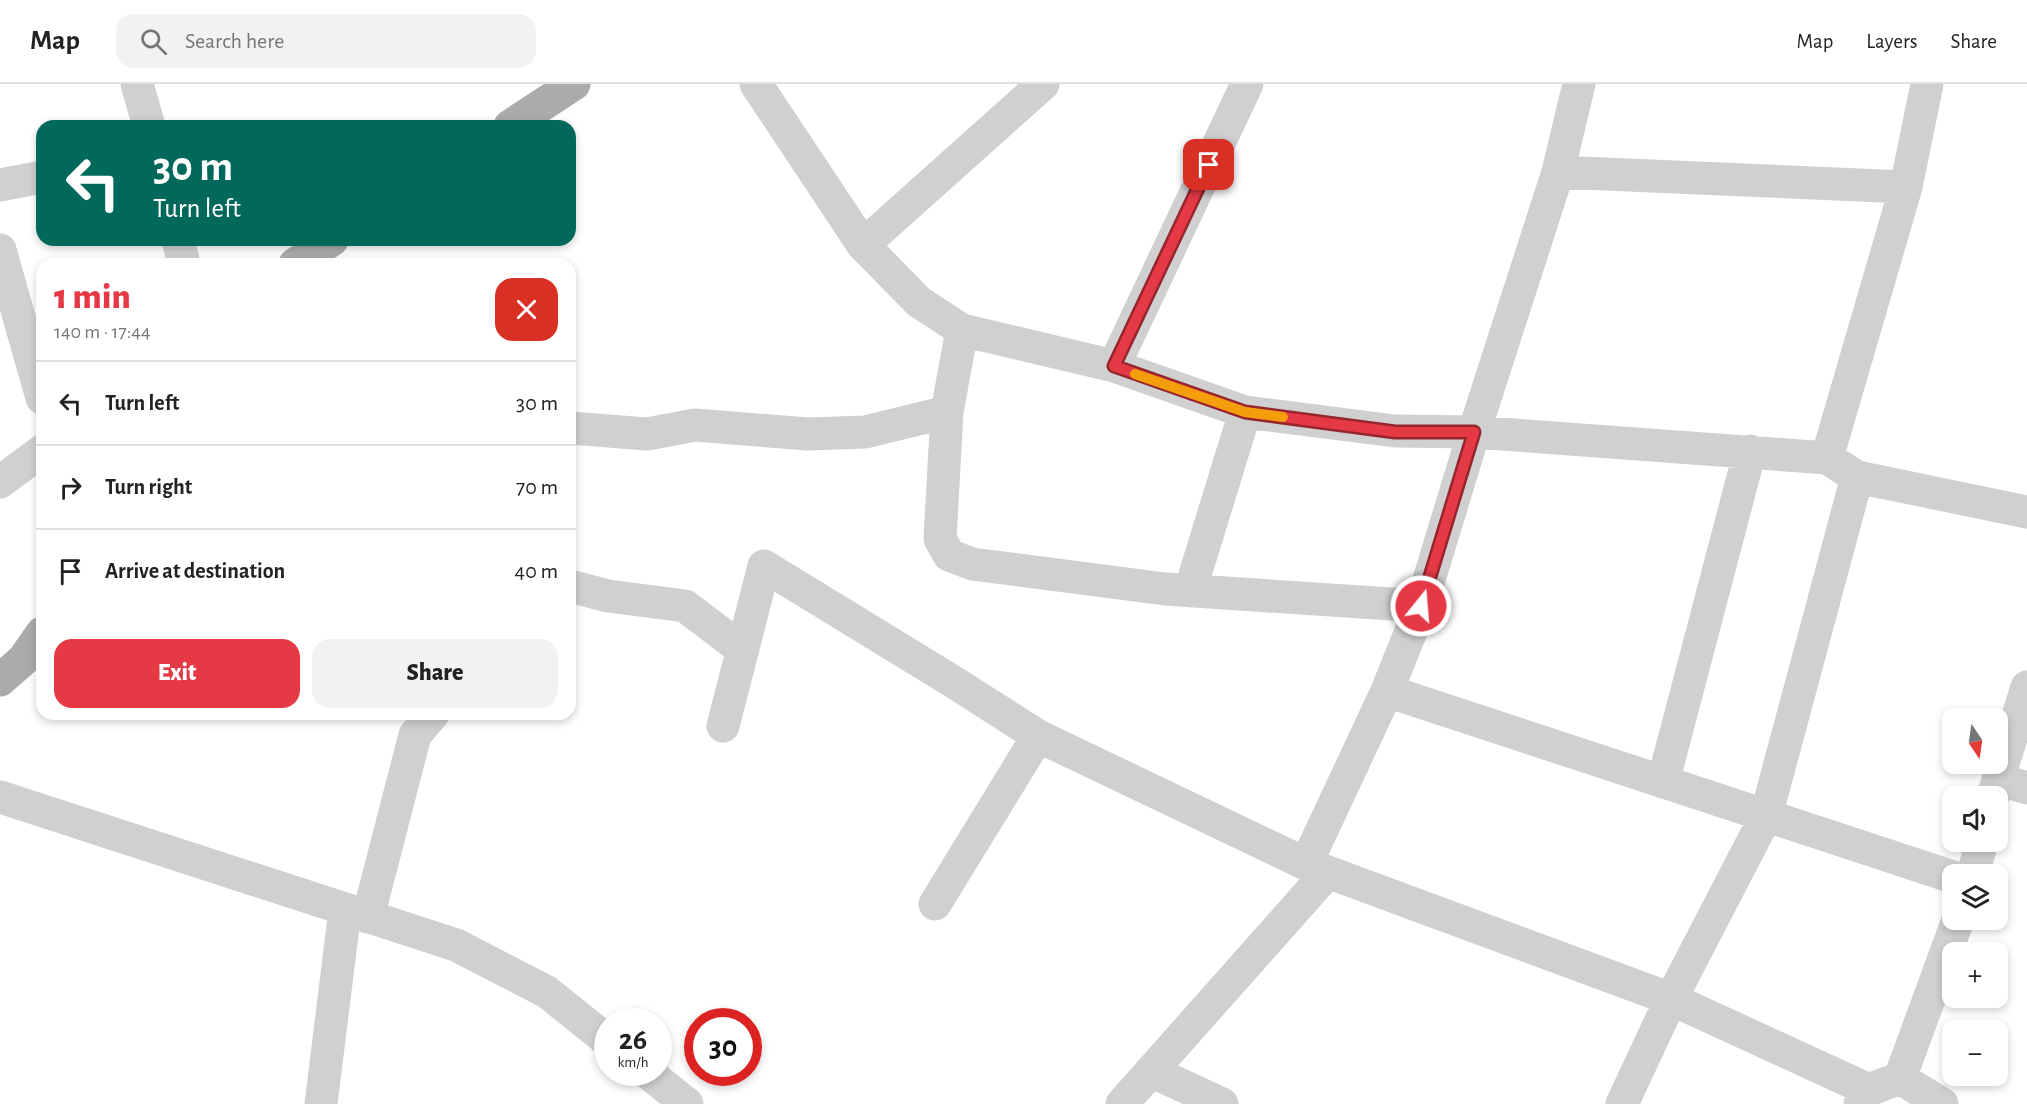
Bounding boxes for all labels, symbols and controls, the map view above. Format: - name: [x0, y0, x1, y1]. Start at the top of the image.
- search box: [116, 14, 536, 68]
- icon: search: [137, 25, 170, 58]
- text: Map: [30, 27, 80, 55]
- text: Search here: [185, 30, 284, 52]
- text: Map: [1797, 31, 1833, 52]
- text: Layers: [1866, 31, 1917, 52]
- text: Share: [1950, 31, 1997, 52]
- pin: [1183, 139, 1234, 190]
- icon: left: [54, 144, 132, 222]
- text: 30 m: [153, 146, 233, 188]
- icon: arrive: [1192, 148, 1225, 181]
- text: Turn left: [153, 195, 241, 222]
- button: close: [495, 278, 558, 341]
- text: 1 min: [54, 279, 131, 315]
- text: 140 m · 17:44: [54, 322, 151, 342]
- icon: left: [54, 387, 87, 420]
- text: Turn left: [105, 392, 179, 414]
- text: 30 m: [516, 392, 558, 414]
- icon: right: [54, 471, 87, 504]
- text: Turn right: [105, 476, 192, 498]
- text: 70 m: [516, 476, 558, 498]
- icon: arrive: [54, 555, 87, 588]
- text: Arrive at destination: [105, 560, 285, 582]
- text: 40 m: [515, 560, 558, 582]
- position arrow: [1389, 574, 1453, 638]
- button: Exit: [54, 639, 300, 708]
- button: Share: [312, 639, 558, 708]
- north arrow: [1942, 708, 2008, 774]
- map controls: [1942, 708, 2008, 1086]
- button: sound: [1942, 786, 2008, 852]
- button: layers: [1942, 864, 2008, 930]
- button: +: [1942, 942, 2008, 1008]
- speed limit sign: 30: [684, 1008, 762, 1086]
- button: −: [1942, 1020, 2008, 1086]
- text: 26: [619, 1025, 647, 1055]
- text: km/h: [618, 1055, 648, 1070]

